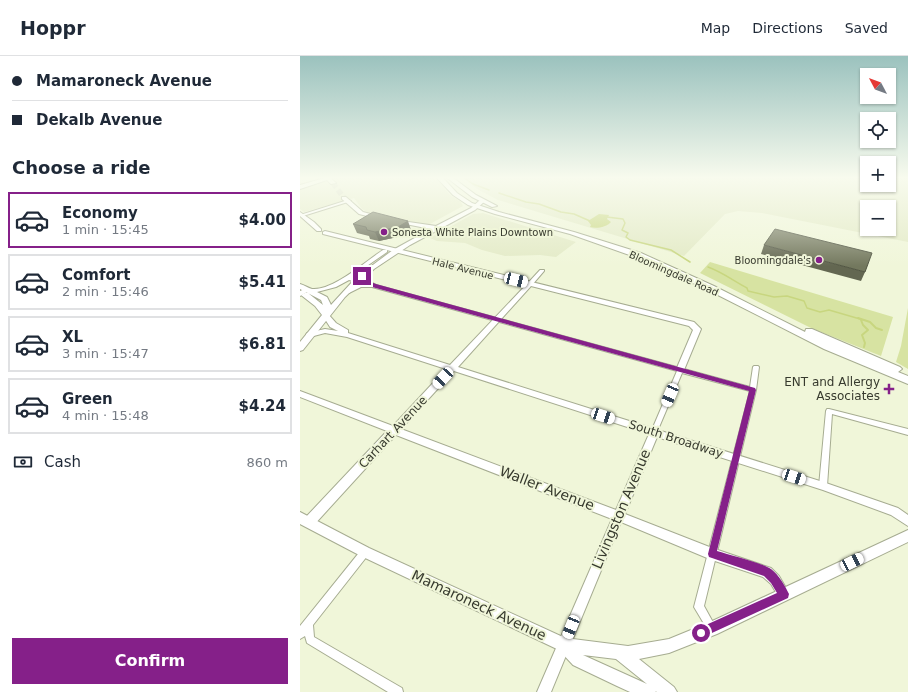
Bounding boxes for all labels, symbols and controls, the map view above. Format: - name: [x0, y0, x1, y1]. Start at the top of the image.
- text: Hoppr: [20, 17, 86, 39]
- text: Map: [701, 20, 730, 36]
- text: Directions: [752, 20, 823, 36]
- text: Saved: [845, 20, 888, 36]
- north arrow: [860, 68, 896, 104]
- map controls: [860, 68, 896, 236]
- text: Mamaroneck Avenue: [36, 72, 212, 90]
- text: Dekalb Avenue: [36, 111, 162, 129]
- button: locate: [860, 112, 896, 148]
- button: +: [860, 156, 896, 192]
- text: Choose a ride: [12, 157, 151, 178]
- button: −: [860, 200, 896, 236]
- icon: car: [14, 202, 50, 238]
- text: Economy: [62, 204, 138, 222]
- text: $4.00: [239, 211, 286, 229]
- text: 1 min · 15:45: [62, 222, 149, 237]
- marker: Sonesta White Plains Downtown: [379, 227, 389, 237]
- place label: Sonesta White Plains Downtown: [392, 227, 553, 238]
- street label: Bloomingdale Road: [627, 249, 720, 298]
- place label: Bloomingdale's: [735, 255, 811, 266]
- marker: Bloomingdale's: [814, 255, 824, 265]
- street label: Hale Avenue: [431, 256, 495, 281]
- icon: car: [14, 264, 50, 300]
- text: Comfort: [62, 266, 130, 284]
- route end: [353, 267, 371, 285]
- car: [503, 271, 529, 289]
- text: $5.41: [239, 273, 286, 291]
- text: 2 min · 15:46: [62, 284, 149, 299]
- icon: car: [14, 326, 50, 362]
- text: XL: [62, 328, 83, 346]
- text: $6.81: [239, 335, 286, 353]
- text: 3 min · 15:47: [62, 346, 149, 361]
- car: [430, 365, 456, 391]
- place label: ENT and Allergy Associates: [784, 375, 880, 403]
- car: [660, 382, 680, 408]
- marker: ENT and Allergy Associates: [883, 383, 895, 395]
- icon: car: [14, 388, 50, 424]
- text: Green: [62, 390, 113, 408]
- street label: Carhart Avenue: [356, 393, 430, 471]
- text: $4.24: [239, 397, 286, 415]
- car: [590, 407, 616, 425]
- text: 4 min · 15:48: [62, 408, 149, 423]
- street label: South Broadway: [627, 417, 725, 461]
- street label: Livingston Avenue: [589, 447, 653, 571]
- icon: cash: [12, 451, 34, 473]
- text: Cash: [44, 453, 81, 471]
- text: 860 m: [246, 455, 288, 470]
- street label: Waller Avenue: [497, 463, 597, 513]
- car: [781, 468, 807, 486]
- car: [839, 551, 865, 573]
- street label: Mamaroneck Avenue: [409, 567, 549, 643]
- car: [561, 614, 581, 640]
- route start: [692, 624, 710, 642]
- button: Confirm: [12, 638, 288, 684]

